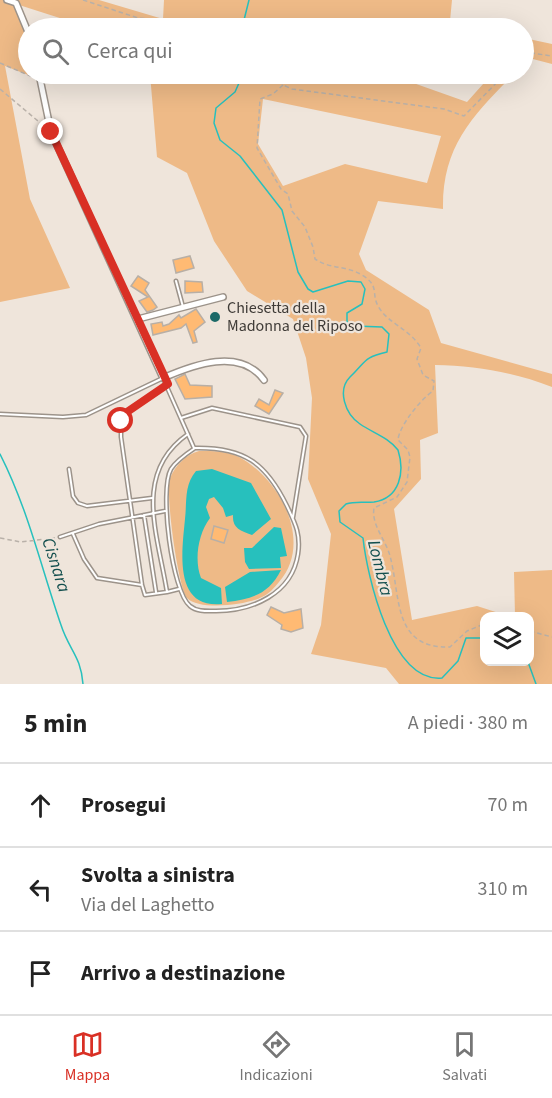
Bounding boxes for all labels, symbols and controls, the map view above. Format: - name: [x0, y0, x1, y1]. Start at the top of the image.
- search box: [18, 18, 534, 84]
- icon: search: [39, 35, 72, 68]
- text: Cerca qui: [87, 35, 173, 67]
- route end: [37, 118, 63, 144]
- place label: Chiesetta della Madonna del Riposo: [227, 297, 363, 337]
- marker: Chiesetta della Madonna del Riposo: [208, 310, 222, 324]
- route start: [107, 407, 133, 433]
- water label: Cisnara: [35, 534, 77, 596]
- water label: Lombra: [361, 537, 399, 599]
- map controls: [480, 612, 534, 666]
- button: layers: [480, 612, 534, 666]
- text: 5 min: [24, 705, 87, 742]
- text: A piedi · 380 m: [408, 709, 528, 737]
- icon: ahead: [24, 789, 57, 822]
- text: Prosegui: [81, 789, 166, 821]
- text: 70 m: [488, 791, 528, 819]
- text: Svolta a sinistra: [81, 859, 235, 891]
- icon: left: [24, 873, 57, 906]
- text: 310 m: [478, 875, 528, 903]
- text: Via del Laghetto: [81, 891, 215, 919]
- icon: arrive: [24, 957, 57, 990]
- text: Arrivo a destinazione: [81, 957, 286, 989]
- tab: Mappa: [65, 1028, 110, 1086]
- tab: Indicazioni: [240, 1028, 313, 1086]
- tab: Salvati: [442, 1028, 487, 1086]

